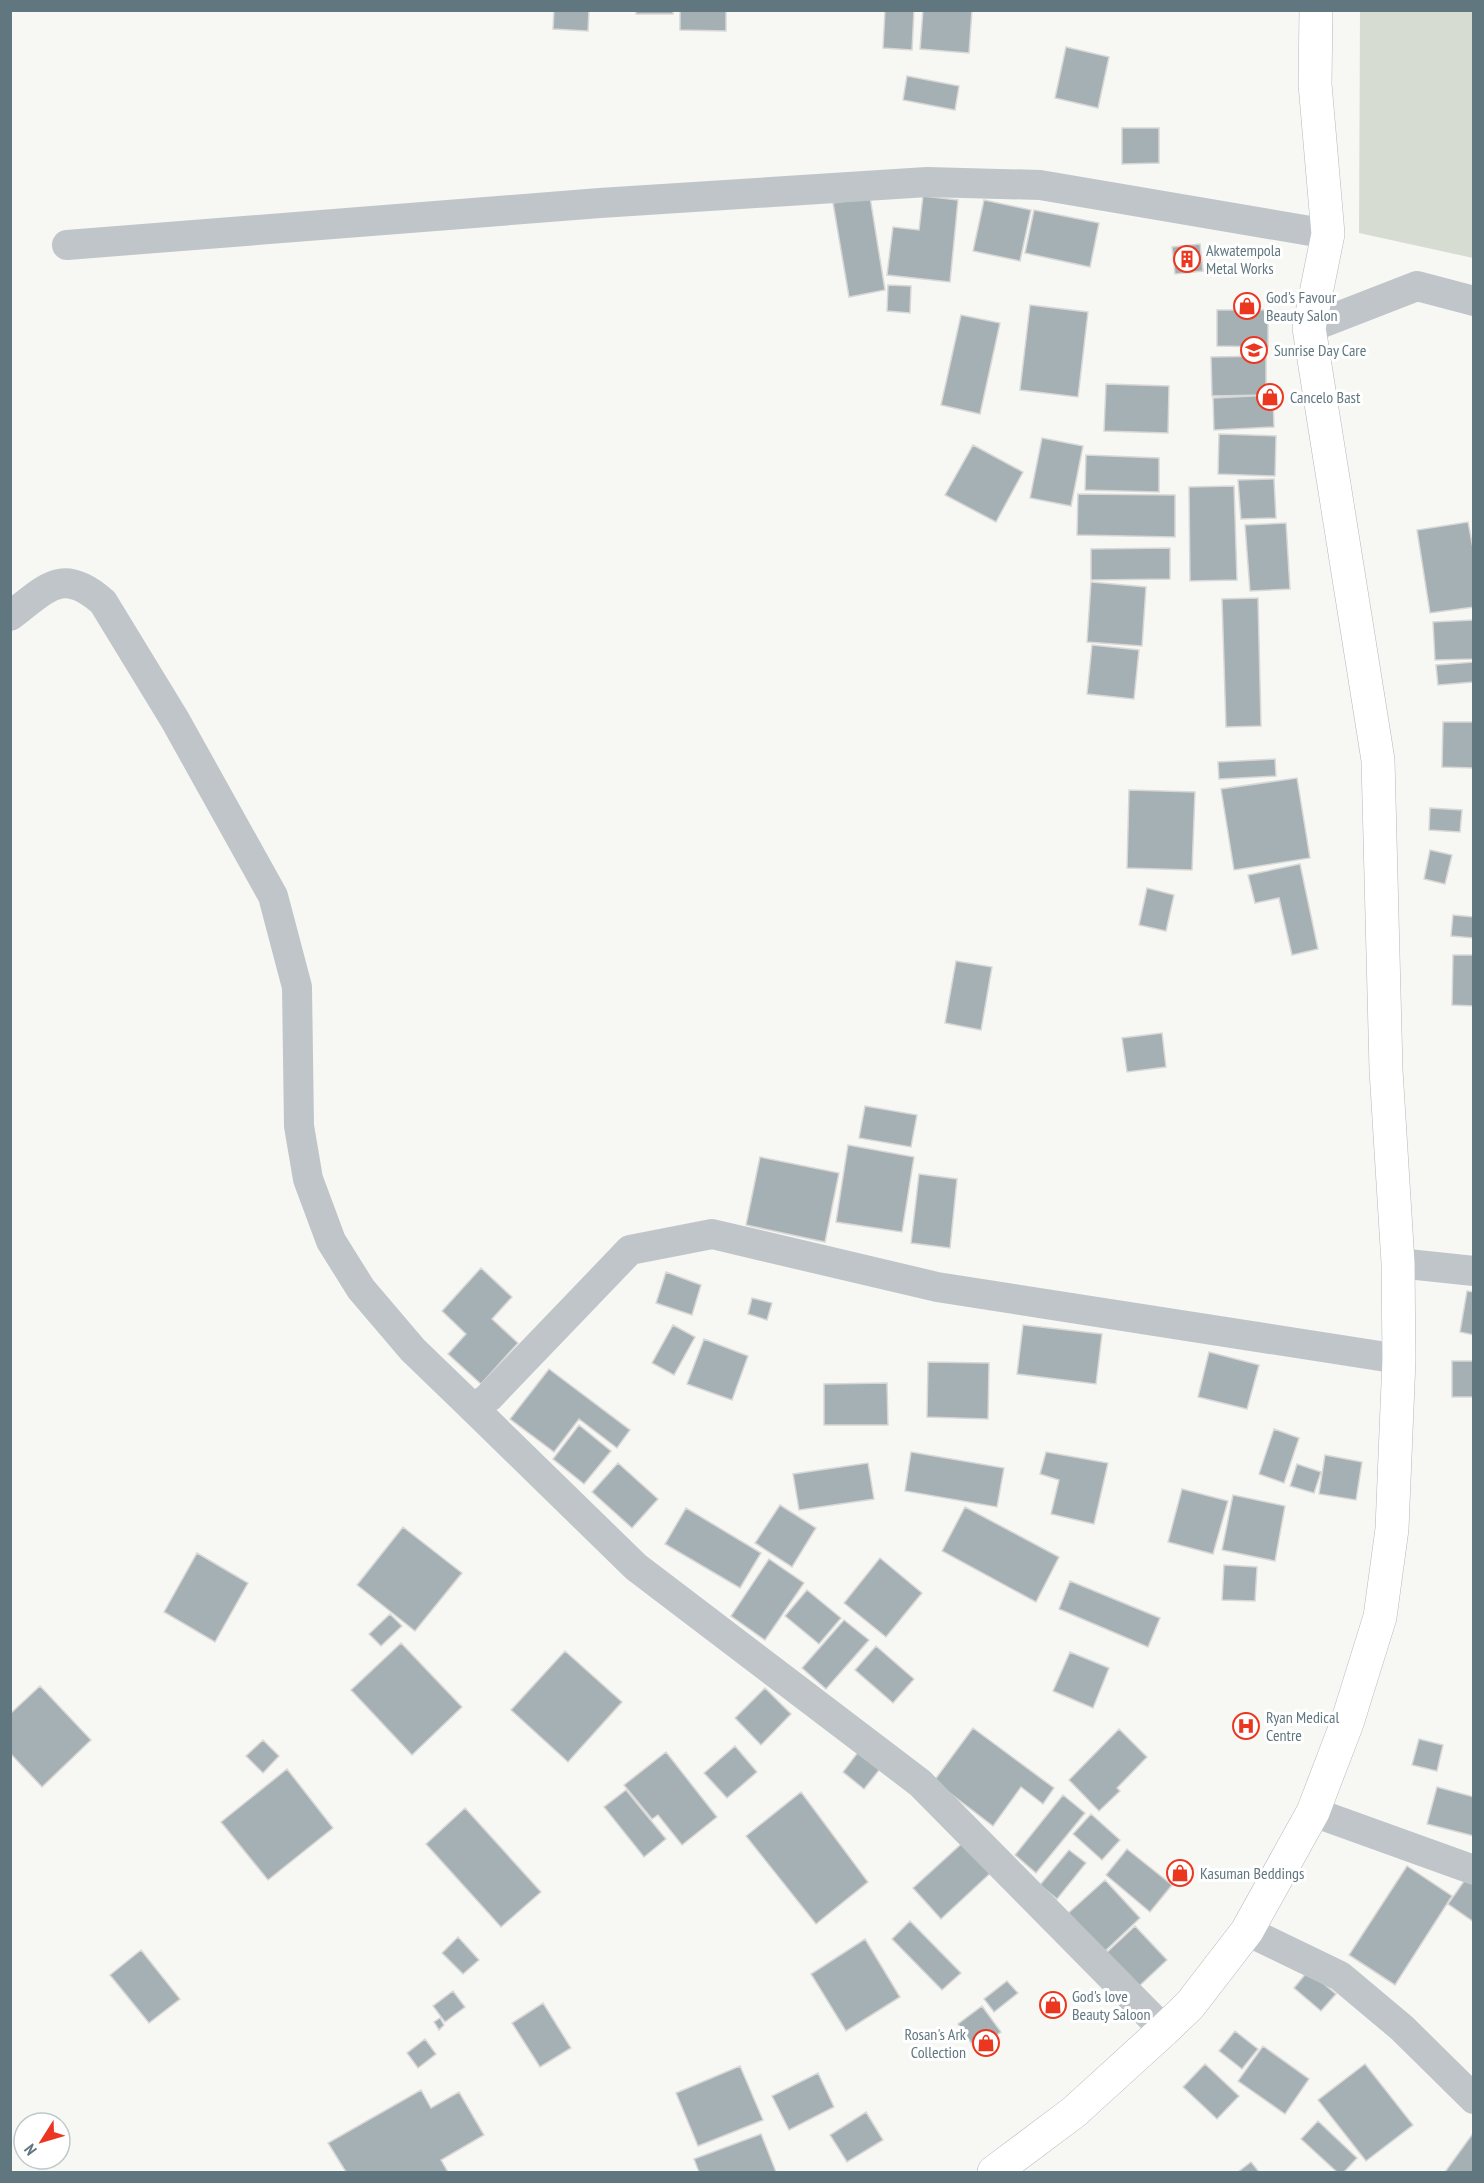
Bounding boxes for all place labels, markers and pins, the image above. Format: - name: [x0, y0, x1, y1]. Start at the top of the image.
- place label: Akwatempola Metal Works: [1206, 240, 1281, 278]
- building icon: Akwatempola Metal Works: [1172, 244, 1202, 274]
- place label: God's Favour Beauty Salon: [1266, 287, 1338, 325]
- shop icon: God's Favour Beauty Salon: [1232, 291, 1262, 321]
- school or university icon: Sunrise Day Care: [1239, 335, 1269, 365]
- place label: Sunrise Day Care: [1274, 340, 1366, 360]
- shop icon: Cancelo Bast: [1255, 382, 1285, 412]
- place label: Cancelo Bast: [1290, 387, 1361, 407]
- place label: Ryan Medical Centre: [1266, 1707, 1339, 1745]
- hospital icon: Ryan Medical Centre: [1231, 1711, 1261, 1741]
- shop icon: Kasuman Beddings: [1165, 1858, 1195, 1888]
- place label: Kasuman Beddings: [1200, 1863, 1304, 1883]
- place label: God's love Beauty Saloon: [1072, 1986, 1151, 2024]
- shop icon: God's love Beauty Saloon: [1038, 1990, 1068, 2020]
- place label: Rosan's Ark Collection: [905, 2024, 967, 2062]
- shop icon: Rosan's Ark Collection: [971, 2028, 1001, 2058]

